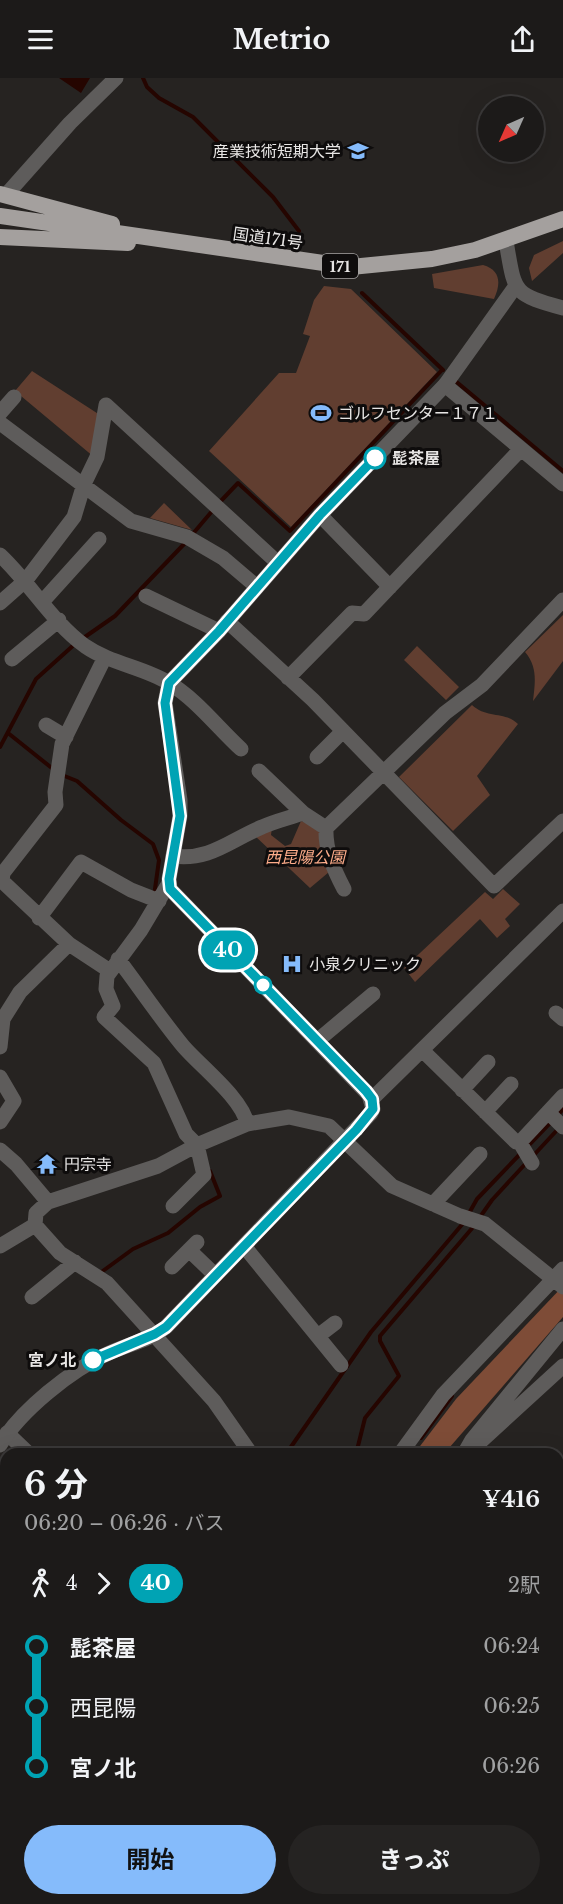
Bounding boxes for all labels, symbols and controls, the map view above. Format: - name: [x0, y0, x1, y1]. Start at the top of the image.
- icon: menu: [24, 23, 57, 56]
- text: Metrio: [233, 23, 330, 56]
- icon: share: [506, 23, 539, 56]
- north arrow: [478, 96, 544, 162]
- map controls: [478, 96, 544, 162]
- school or university icon: 産業技術短期大学: [346, 139, 370, 163]
- place label: 産業技術短期大学: [213, 141, 341, 161]
- street label: 国道171号: [232, 223, 304, 253]
- road number: 171: [322, 254, 358, 278]
- sports icon: ゴルフセンター１７１: [309, 401, 333, 425]
- place label: ゴルフセンター１７１: [338, 403, 498, 423]
- marker: 髭茶屋: [364, 447, 386, 469]
- place label: 髭茶屋: [392, 448, 440, 468]
- park label: 西昆陽公園: [265, 847, 347, 867]
- line badge: 40: [201, 930, 255, 970]
- text: 40: [213, 937, 243, 963]
- hospital icon: 小泉クリニック: [280, 952, 304, 976]
- place label: 小泉クリニック: [309, 954, 421, 974]
- unlabelled marker: [254, 976, 272, 994]
- temple icon: 円宗寺: [35, 1152, 59, 1176]
- place label: 円宗寺: [64, 1154, 112, 1174]
- marker: 宮ノ北: [82, 1349, 104, 1371]
- place label: 宮ノ北: [28, 1350, 76, 1370]
- text: 6 分: [24, 1464, 88, 1505]
- text: ¥416: [482, 1486, 540, 1513]
- text: 06:20 – 06:26 · バス: [24, 1511, 225, 1535]
- icon: walk: [24, 1567, 57, 1600]
- icon: forward: [87, 1567, 120, 1600]
- text: 40: [141, 1570, 171, 1596]
- text: 4: [66, 1571, 78, 1595]
- text: 2駅: [508, 1573, 540, 1597]
- text: 06:24: [483, 1634, 540, 1658]
- text: 髭茶屋: [70, 1635, 136, 1662]
- text: 06:25: [483, 1694, 540, 1718]
- text: 西昆陽: [70, 1695, 136, 1722]
- text: 06:26: [482, 1754, 540, 1778]
- text: 宮ノ北: [70, 1755, 136, 1782]
- button: 開始: [24, 1825, 276, 1894]
- button: きっぷ: [288, 1825, 540, 1894]

